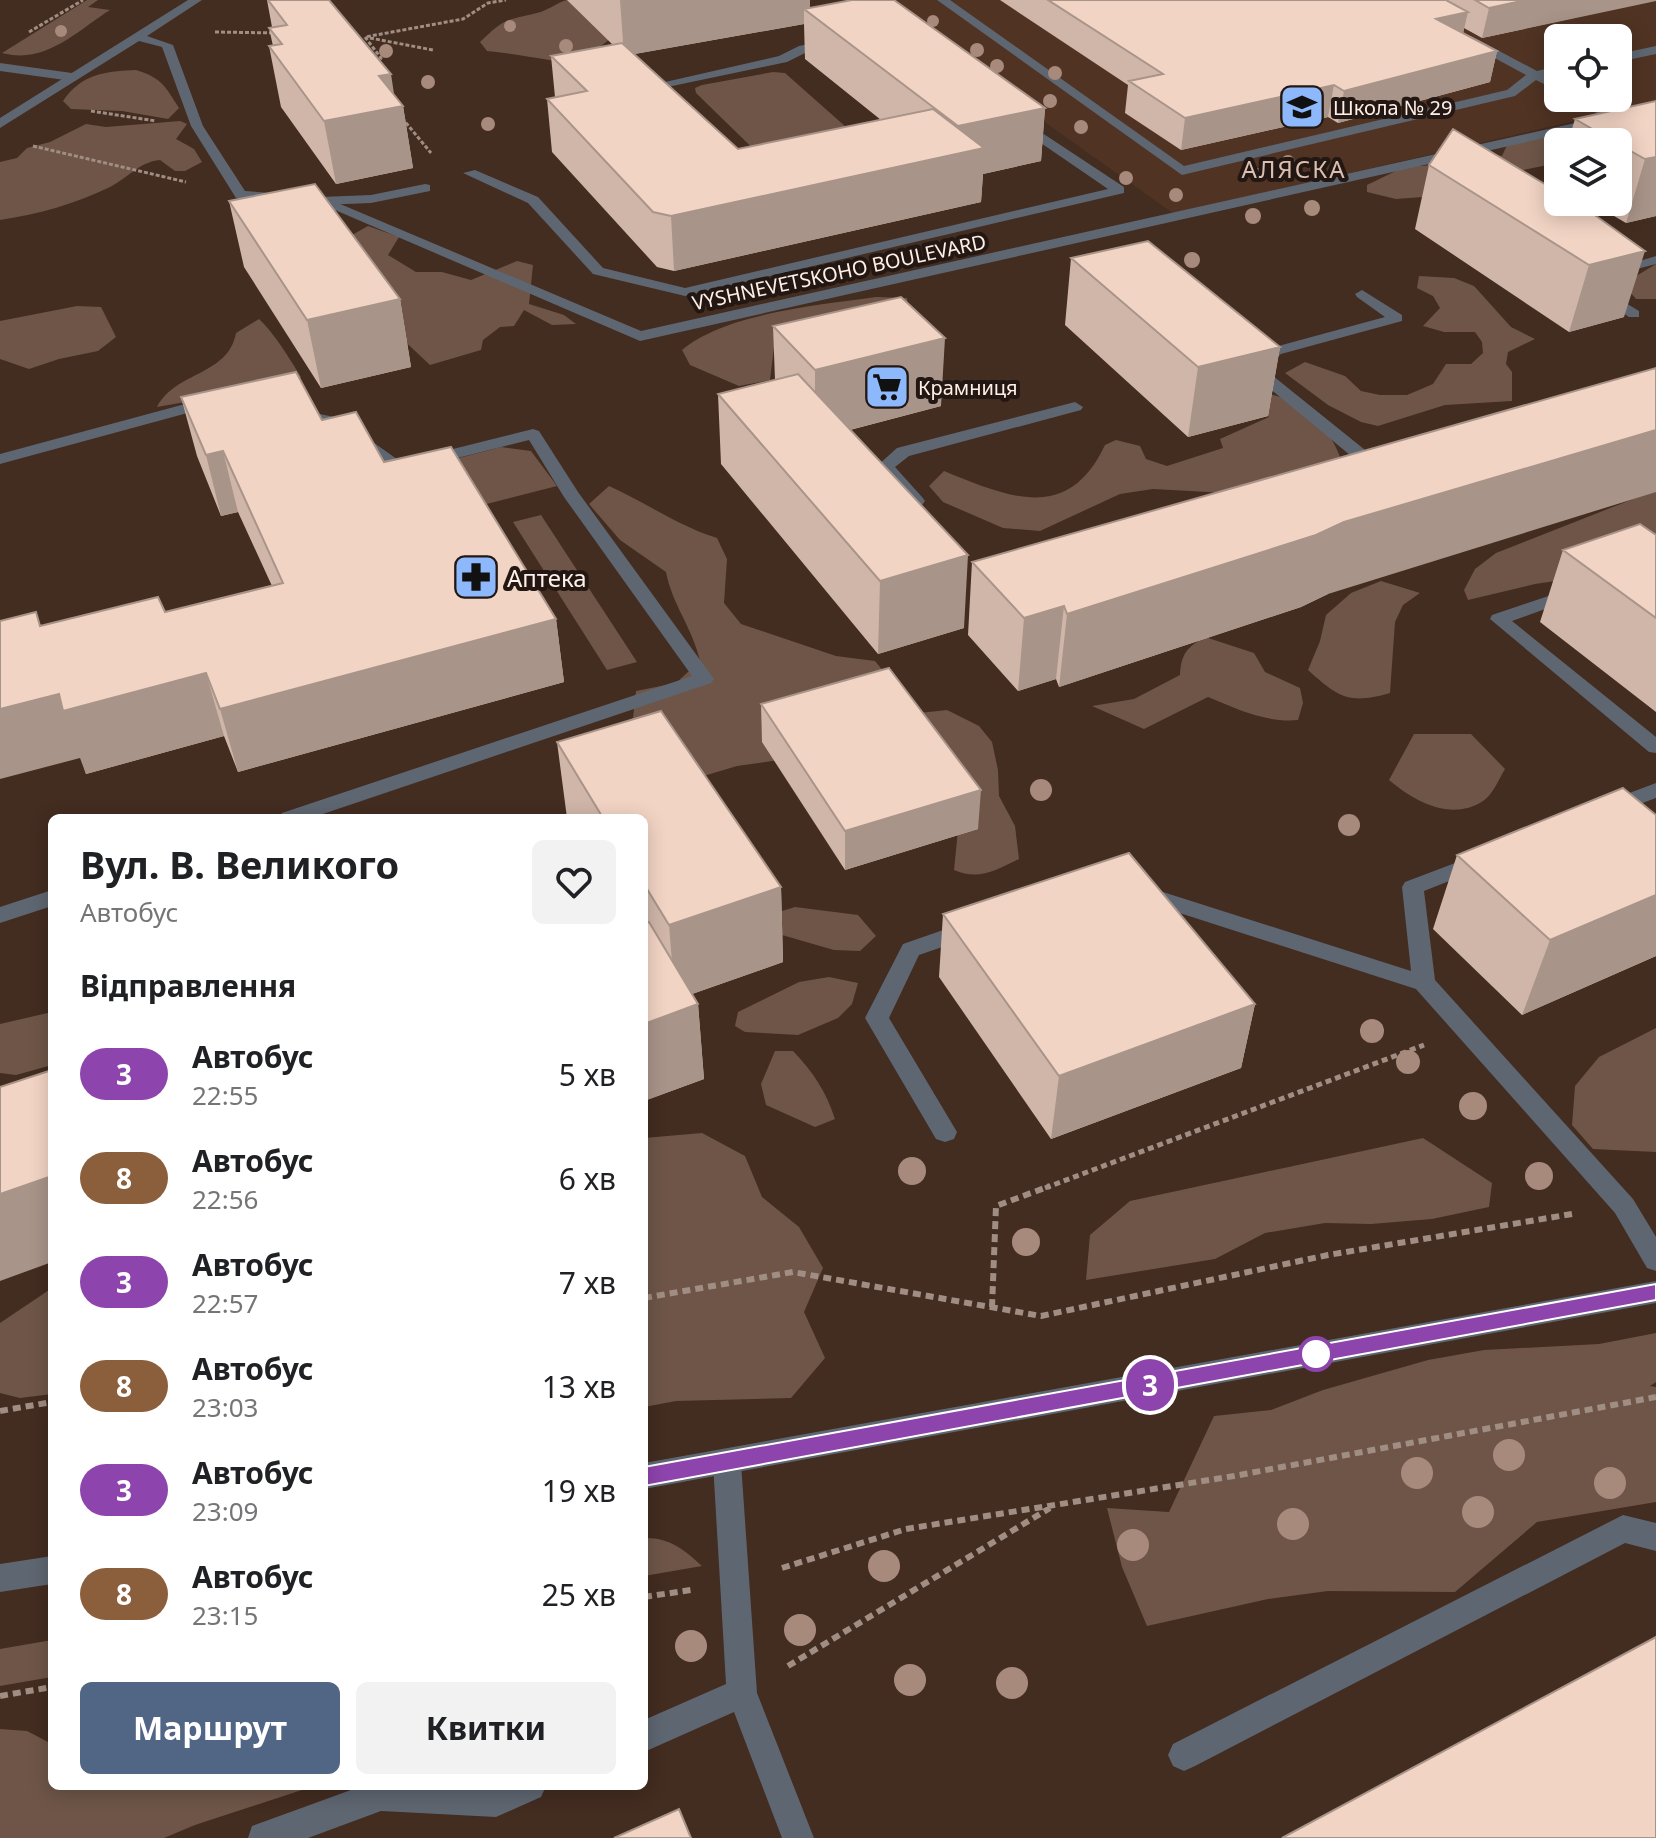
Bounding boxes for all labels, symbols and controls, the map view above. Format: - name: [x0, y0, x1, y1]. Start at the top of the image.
- map controls: [1544, 24, 1632, 216]
- button: locate: [1544, 24, 1632, 112]
- school or university icon: Школа № 29: [1278, 83, 1326, 131]
- place label: Школа № 29: [1333, 94, 1452, 121]
- button: layers: [1544, 128, 1632, 216]
- district label: АЛЯСКА: [1241, 152, 1347, 185]
- street label: VYSHNEVETSKOHO BOULEVARD: [690, 228, 988, 316]
- supermarket icon: Крамниця: [863, 363, 911, 411]
- place label: Крамниця: [918, 374, 1018, 401]
- pharmacy icon: Аптека: [452, 553, 500, 601]
- place label: Аптека: [507, 561, 587, 594]
- text: Вул. В. Великого: [80, 838, 399, 890]
- button: heart: [532, 840, 616, 924]
- text: Автобус: [80, 894, 178, 930]
- text: Відправлення: [80, 965, 296, 1006]
- text: Автобус: [192, 1036, 314, 1077]
- text: 5 хв: [559, 1054, 616, 1095]
- text: 3: [116, 1055, 132, 1093]
- text: 22:55: [192, 1077, 258, 1113]
- text: Автобус: [192, 1140, 314, 1181]
- text: 6 хв: [559, 1158, 616, 1199]
- text: 8: [116, 1159, 132, 1197]
- text: 22:56: [192, 1181, 258, 1217]
- text: Автобус: [192, 1244, 314, 1285]
- text: 7 хв: [559, 1262, 616, 1303]
- text: 3: [116, 1263, 132, 1301]
- text: 22:57: [192, 1285, 258, 1321]
- unlabelled marker: [1299, 1337, 1333, 1371]
- text: Автобус: [192, 1348, 314, 1389]
- line badge: 3: [1124, 1359, 1176, 1411]
- text: 13 хв: [542, 1366, 616, 1407]
- text: 3: [1142, 1366, 1158, 1404]
- text: 8: [116, 1367, 132, 1405]
- text: 23:03: [192, 1389, 258, 1425]
- text: Автобус: [192, 1452, 314, 1493]
- text: 19 хв: [542, 1470, 616, 1511]
- text: 3: [116, 1471, 132, 1509]
- text: 23:09: [192, 1493, 258, 1529]
- text: Автобус: [192, 1556, 314, 1597]
- text: 25 хв: [542, 1574, 616, 1615]
- text: 8: [116, 1575, 132, 1613]
- text: 23:15: [192, 1597, 258, 1633]
- button: Маршрут: [80, 1682, 340, 1774]
- button: Квитки: [356, 1682, 616, 1774]

